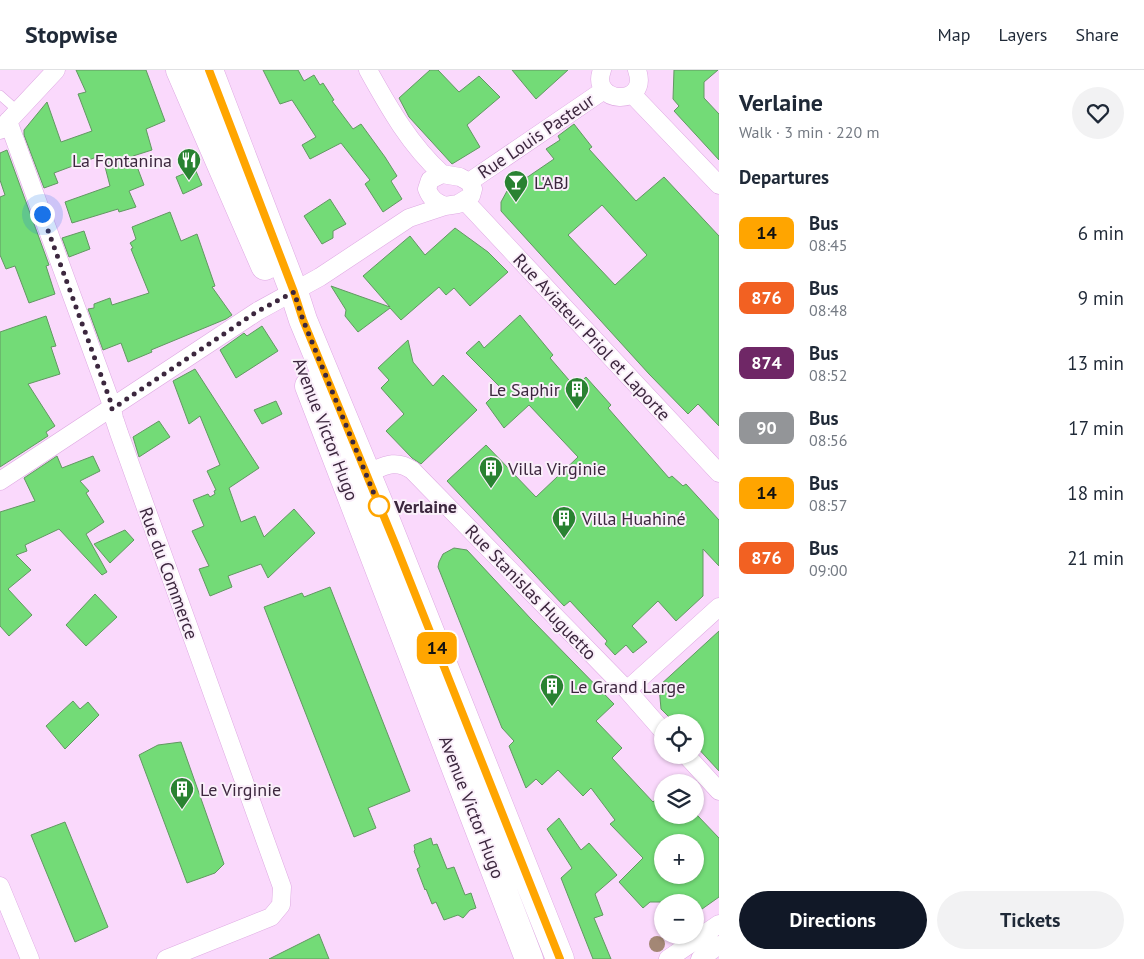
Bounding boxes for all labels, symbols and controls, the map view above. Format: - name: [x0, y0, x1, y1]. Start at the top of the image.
- text: Stopwise: [25, 19, 118, 50]
- text: Map: [938, 23, 970, 46]
- text: Layers: [998, 23, 1047, 46]
- text: Share: [1075, 23, 1119, 46]
- text: Verlaine: [739, 87, 823, 118]
- button: heart: [1072, 87, 1124, 139]
- street label: Rue Louis Pasteur: [473, 88, 599, 184]
- text: Walk · 3 min · 220 m: [739, 122, 879, 142]
- restaurant icon: La Fontanina: [176, 147, 202, 181]
- place label: La Fontanina: [72, 149, 172, 172]
- text: Departures: [739, 165, 829, 189]
- bar icon: L'ABJ: [503, 169, 529, 203]
- place label: L'ABJ: [534, 171, 569, 194]
- your location: [30, 202, 55, 227]
- text: Bus: [809, 211, 838, 235]
- text: 14: [756, 221, 777, 244]
- text: 6 min: [1078, 221, 1124, 245]
- text: 08:45: [809, 235, 847, 255]
- street label: Rue Aviateur Priol et Laporte: [508, 248, 676, 426]
- text: Bus: [809, 276, 838, 300]
- text: 876: [751, 286, 782, 309]
- text: 9 min: [1078, 286, 1124, 310]
- text: 08:48: [809, 300, 847, 320]
- text: Bus: [809, 341, 838, 365]
- text: 874: [751, 351, 782, 374]
- text: 13 min: [1067, 351, 1124, 375]
- street label: Avenue Victor Hugo: [288, 354, 364, 504]
- text: 08:52: [809, 365, 847, 385]
- building icon: Le Saphir: [564, 376, 590, 410]
- place label: Le Saphir: [489, 378, 560, 401]
- text: Bus: [809, 406, 838, 430]
- text: 90: [756, 416, 777, 439]
- text: 17 min: [1068, 416, 1124, 440]
- text: 08:56: [809, 430, 847, 450]
- building icon: Villa Virginie: [478, 455, 504, 489]
- place label: Villa Virginie: [507, 457, 606, 480]
- text: Bus: [809, 471, 838, 495]
- text: 14: [756, 481, 777, 504]
- text: 18 min: [1067, 481, 1124, 505]
- marker: Verlaine: [368, 495, 390, 517]
- place label: Verlaine: [393, 495, 457, 518]
- text: 08:57: [809, 495, 847, 515]
- street label: Rue du Commerce: [134, 504, 204, 642]
- building icon: Villa Huahiné: [551, 505, 577, 539]
- place label: Villa Huahiné: [581, 507, 686, 530]
- street label: Rue Stanislas Huguetto: [460, 519, 602, 665]
- text: Bus: [809, 536, 838, 560]
- text: 876: [751, 546, 782, 569]
- text: 21 min: [1067, 546, 1124, 570]
- text: 09:00: [809, 560, 847, 580]
- line badge: 14: [414, 632, 460, 664]
- text: 14: [427, 636, 447, 659]
- building icon: Le Grand Large: [539, 673, 565, 707]
- place label: Le Grand Large: [570, 675, 685, 698]
- map controls: [654, 714, 704, 944]
- button: locate: [654, 714, 704, 764]
- street label: Avenue Victor Hugo: [434, 732, 510, 882]
- button: layers: [654, 774, 704, 824]
- building icon: Le Virginie: [169, 776, 195, 810]
- place label: Le Virginie: [200, 778, 281, 801]
- button: +: [654, 834, 704, 884]
- button: Directions: [739, 891, 927, 949]
- button: Tickets: [937, 891, 1124, 949]
- button: −: [654, 894, 704, 944]

